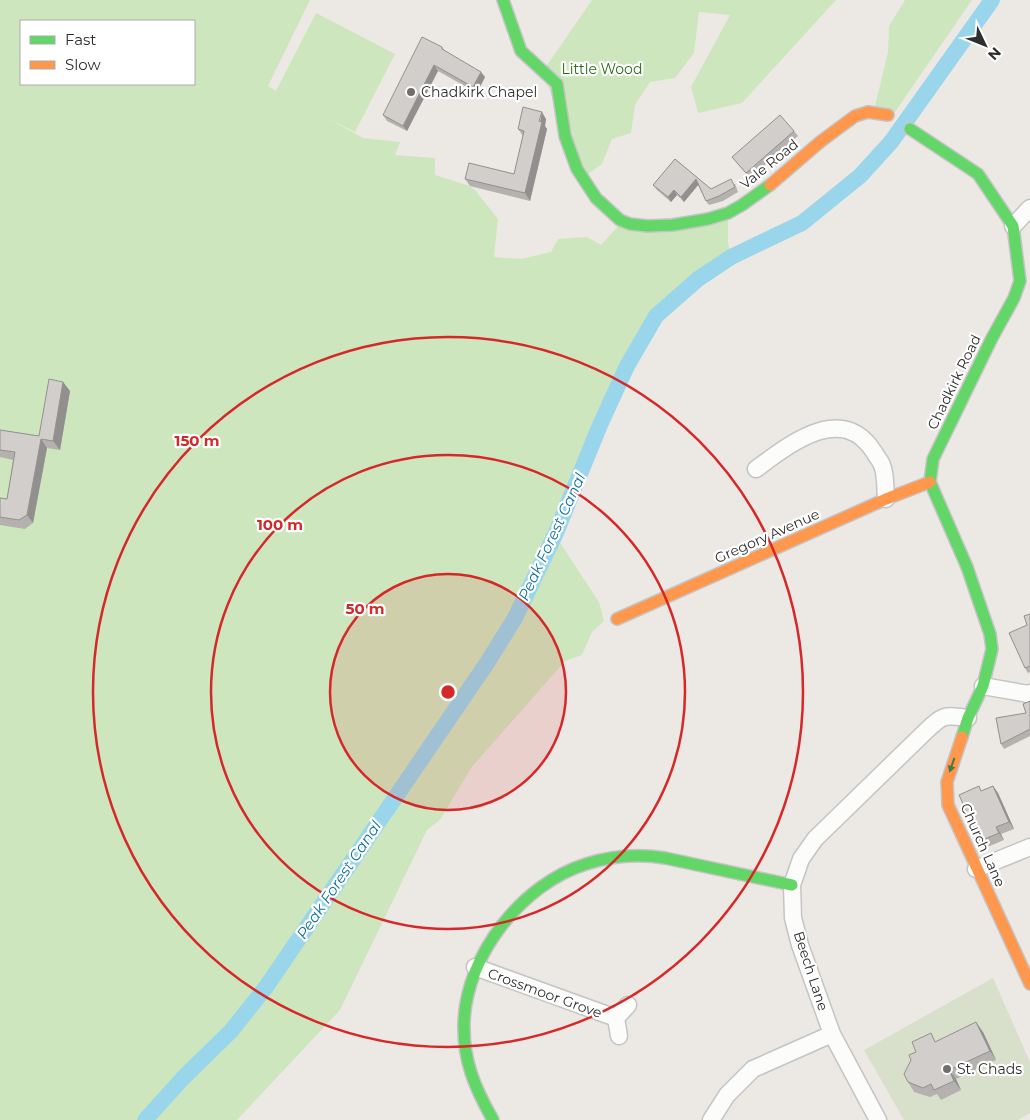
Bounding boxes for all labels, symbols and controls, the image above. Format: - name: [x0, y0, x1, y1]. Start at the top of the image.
- legend: [20, 20, 195, 85]
- north arrow: [960, 20, 1010, 70]
- text: Fast: [65, 30, 96, 49]
- text: N: [984, 44, 1005, 64]
- text: Slow: [65, 55, 101, 74]
- park label: Little Wood: [562, 60, 642, 78]
- place label: Chadkirk Chapel: [421, 83, 537, 101]
- marker: Chadkirk Chapel: [405, 86, 417, 98]
- street label: Vale Road: [736, 135, 802, 193]
- street label: Chadkirk Road: [923, 332, 985, 432]
- text: 150 m: [175, 431, 219, 450]
- water label: Peak Forest Canal: [514, 470, 589, 604]
- street label: Gregory Avenue: [712, 505, 822, 567]
- text: 100 m: [257, 515, 303, 534]
- text: 50 m: [345, 599, 385, 618]
- centre of rings: [439, 683, 457, 701]
- one-way arrow: [948, 757, 956, 772]
- street label: Church Lane: [957, 800, 1009, 890]
- water label: Peak Forest Canal: [292, 817, 385, 942]
- street label: Beech Lane: [790, 929, 832, 1013]
- street label: Crossmoor Grove: [485, 964, 605, 1022]
- place label: St. Chads: [957, 1060, 1022, 1078]
- marker: St. Chads: [941, 1063, 953, 1075]

